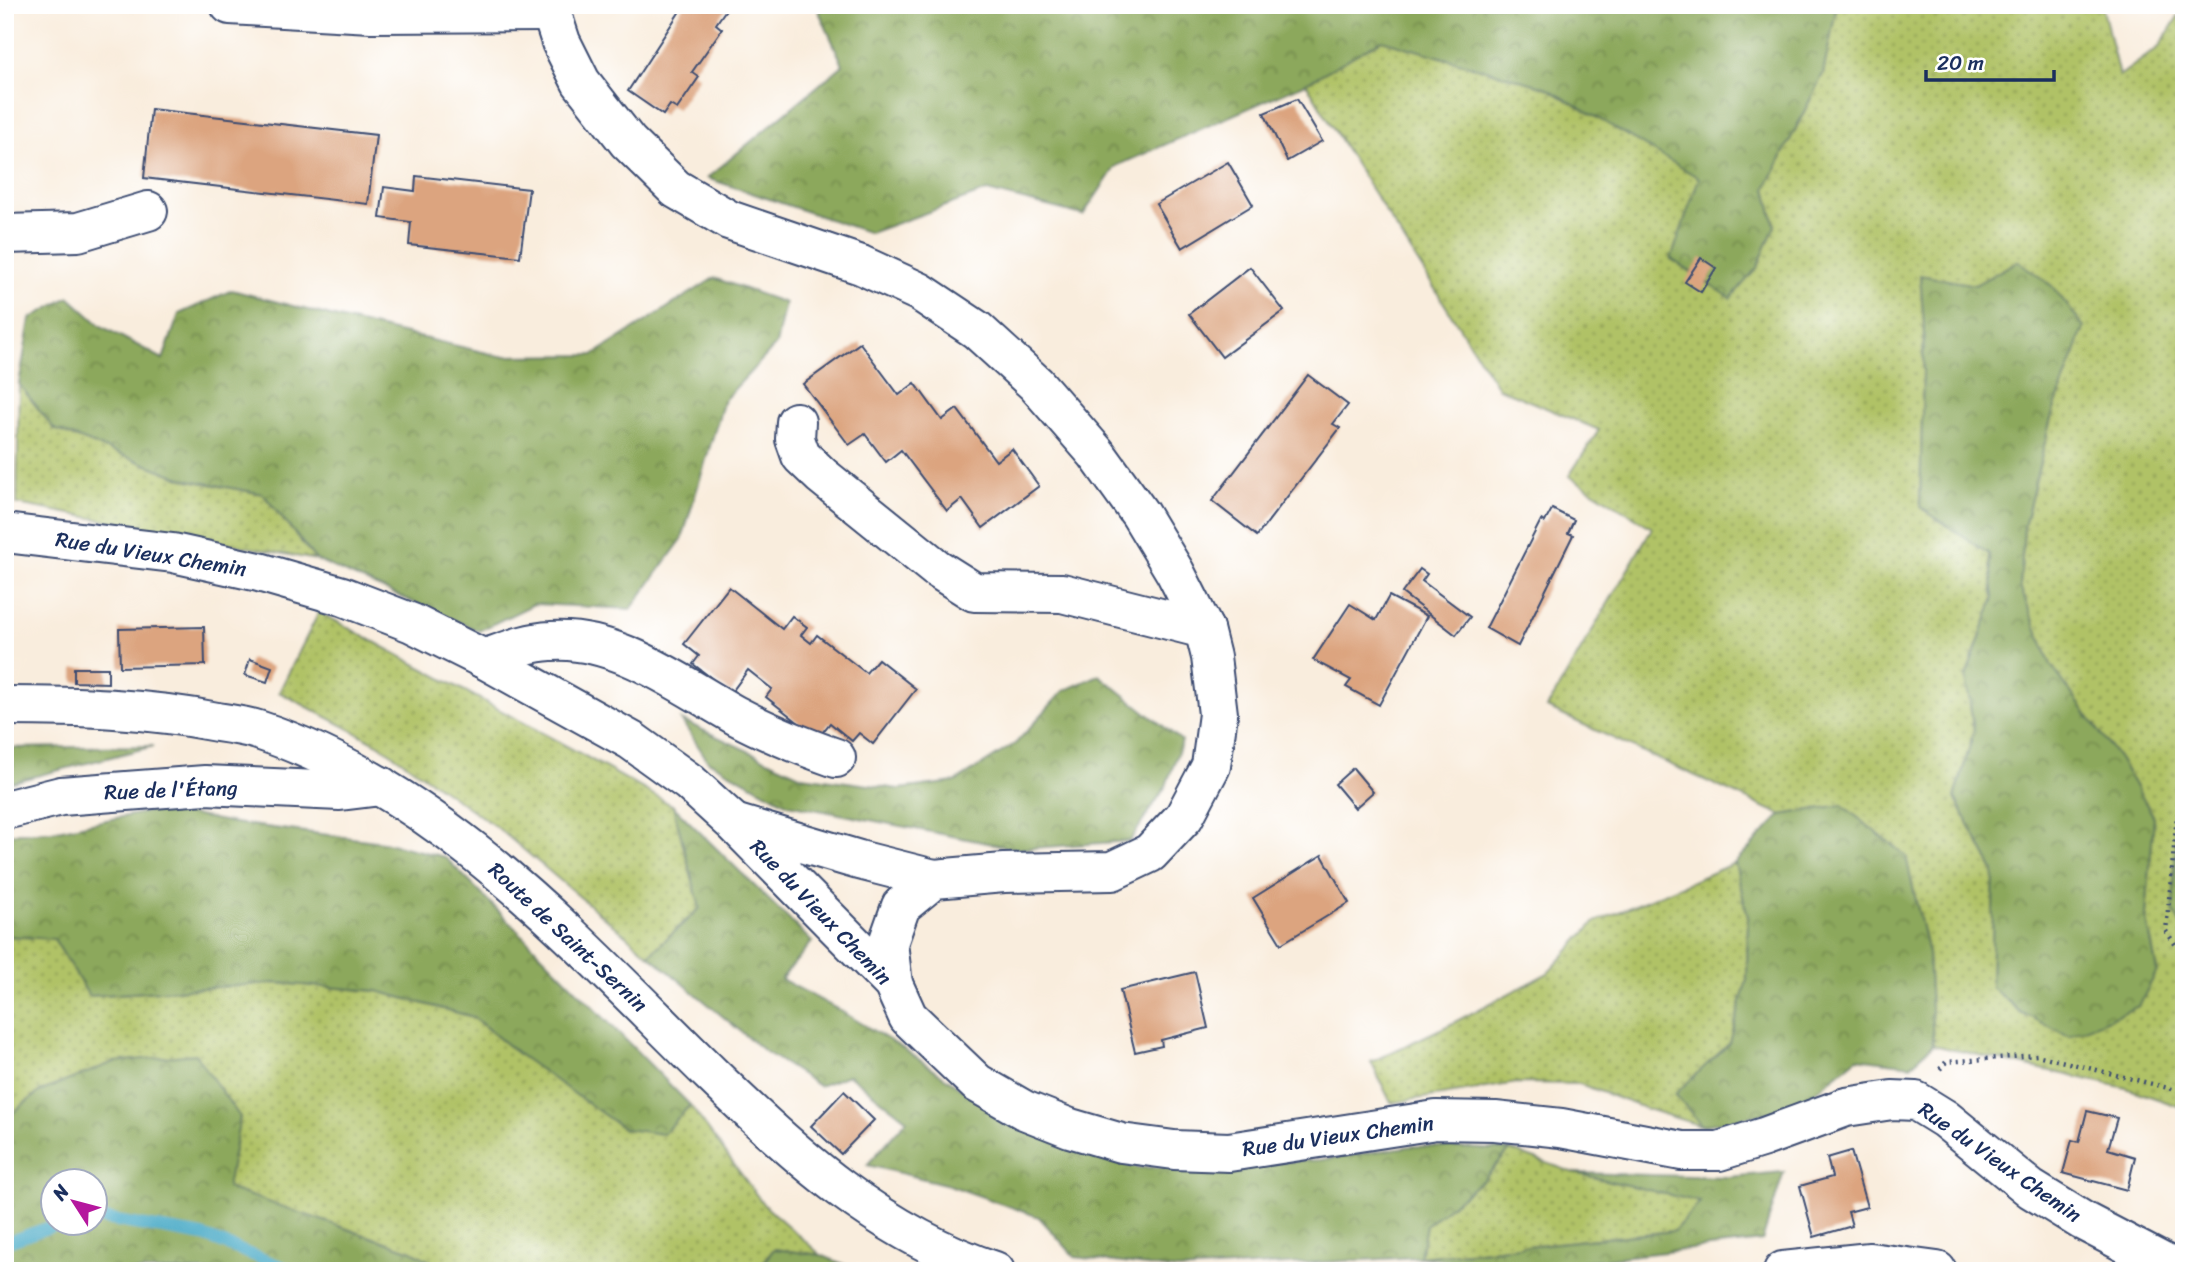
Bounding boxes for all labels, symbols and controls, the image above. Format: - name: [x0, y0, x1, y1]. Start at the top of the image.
- scale bar: [1926, 38, 2054, 82]
- text: 20 m: [1937, 44, 1984, 82]
- street label: Rue du Vieux Chemin: [53, 520, 249, 588]
- street label: Rue de l'Étang: [104, 769, 239, 811]
- street label: Rue du Vieux Chemin: [740, 829, 902, 995]
- street label: Route de Saint-Sernin: [479, 852, 657, 1022]
- street label: Rue du Vieux Chemin: [1910, 1091, 2090, 1233]
- street label: Rue du Vieux Chemin: [1240, 1104, 1436, 1168]
- north arrow: [38, 1168, 108, 1238]
- text: N: [43, 1177, 78, 1208]

